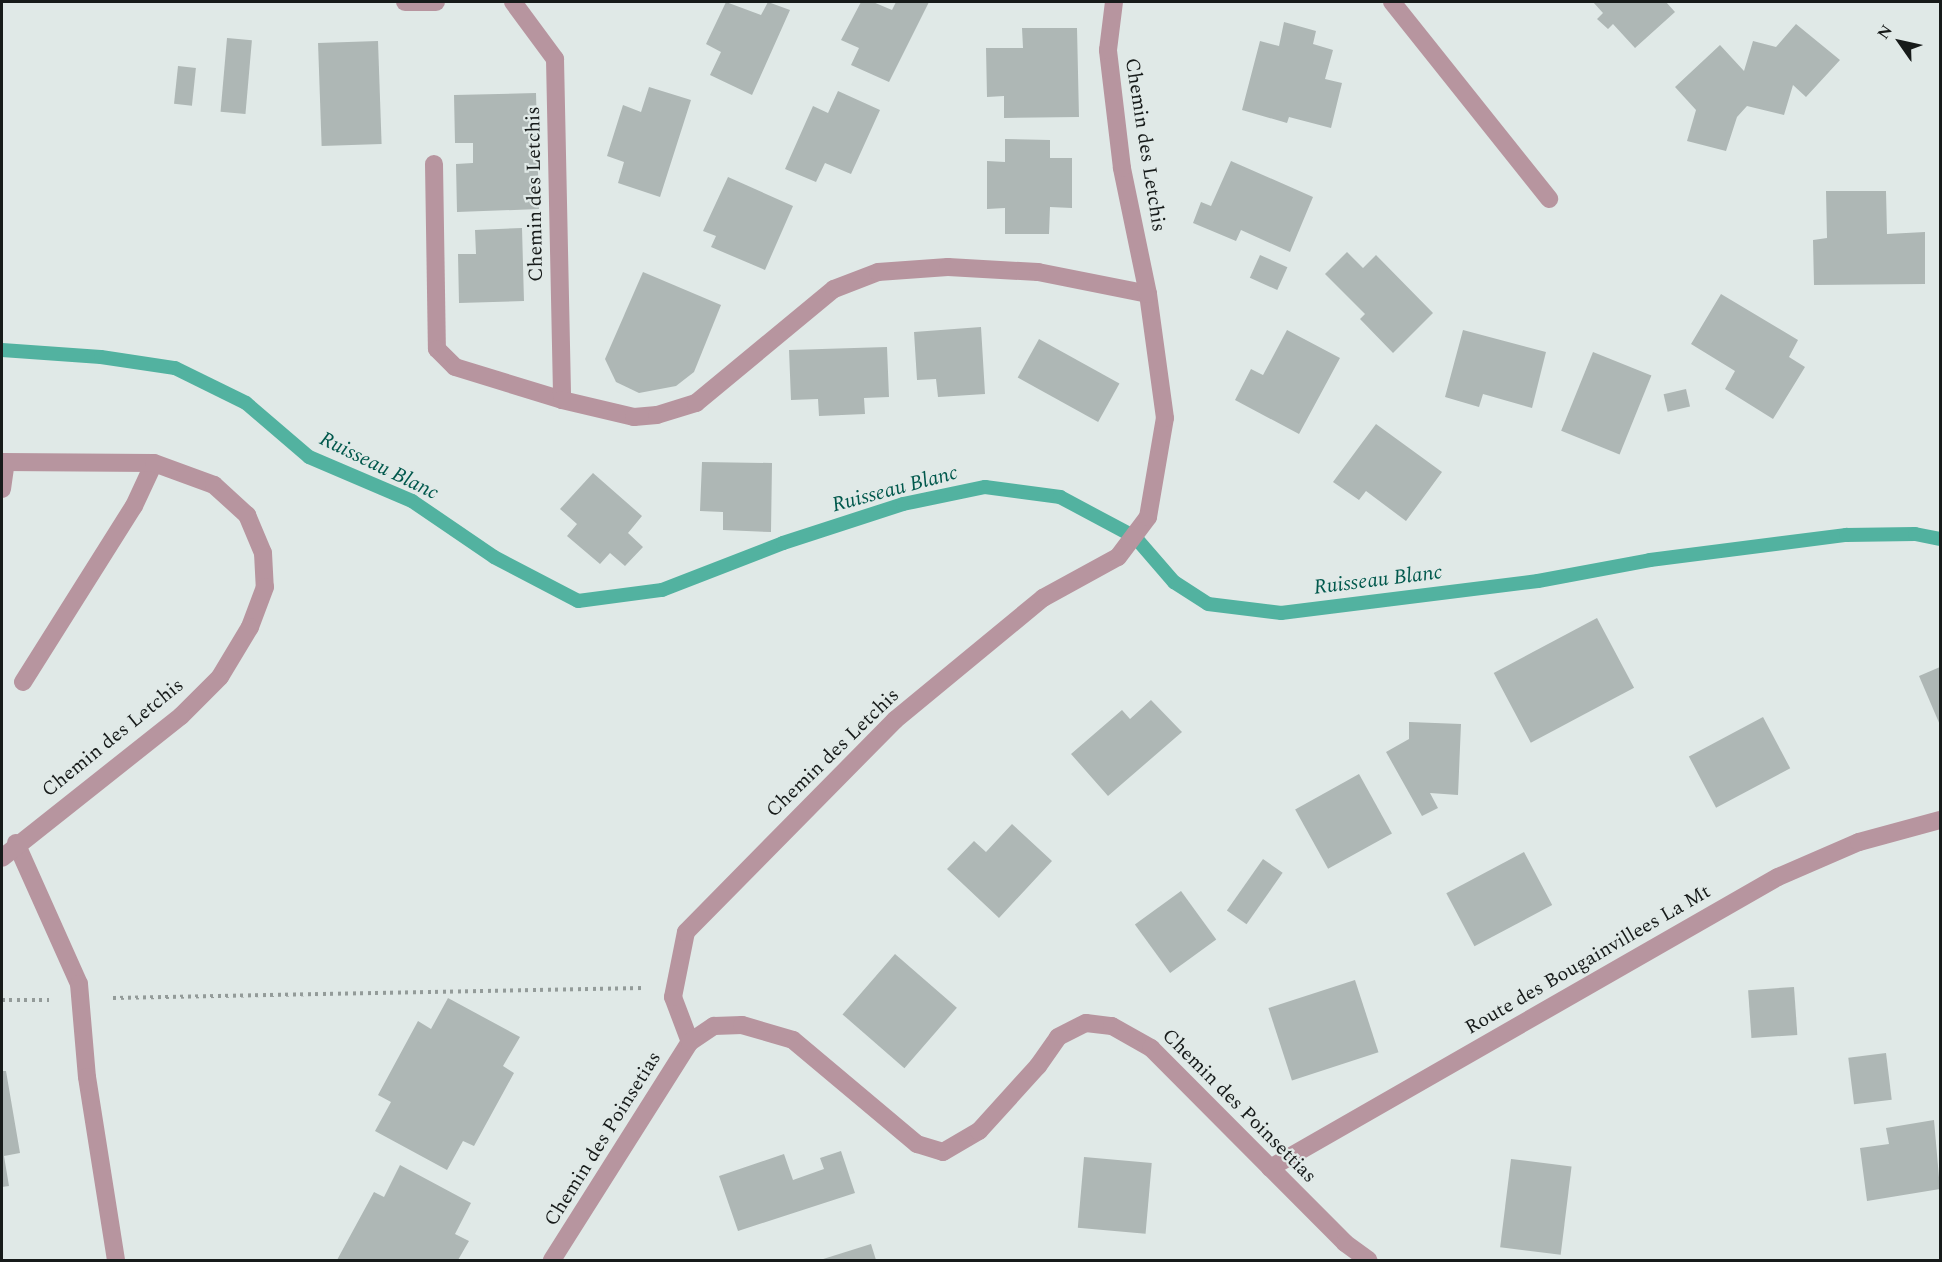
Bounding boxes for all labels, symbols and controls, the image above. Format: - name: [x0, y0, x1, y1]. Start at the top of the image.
- north arrow: [1870, 12, 1930, 72]
- text: N: [1871, 20, 1899, 44]
- street label: Chemin des Letchis: [1119, 56, 1171, 234]
- street label: Chemin des Letchis: [521, 106, 549, 282]
- water label: Ruisseau Blanc: [315, 426, 443, 506]
- water label: Ruisseau Blanc: [829, 460, 961, 518]
- water label: Ruisseau Blanc: [1312, 560, 1444, 600]
- street label: Chemin des Letchis: [37, 673, 189, 803]
- street label: Chemin des Letchis: [761, 683, 905, 823]
- street label: Route des Bougainvillees La Mt: [1461, 880, 1715, 1040]
- street label: Chemin des Poinsettias: [1157, 1024, 1321, 1188]
- street label: Chemin des Poinsetias: [539, 1047, 667, 1231]

